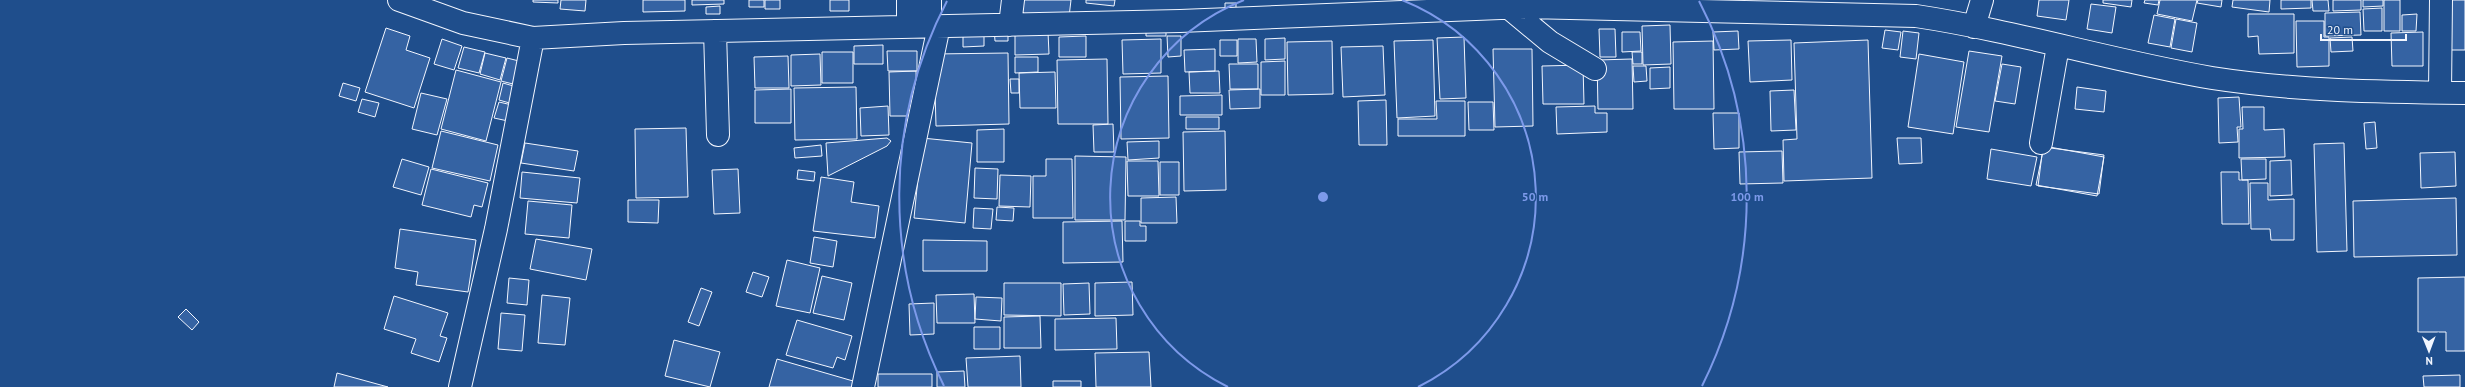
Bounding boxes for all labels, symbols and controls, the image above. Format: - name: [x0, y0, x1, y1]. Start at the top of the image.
- scale bar: [2321, 16, 2406, 42]
- text: 20 m: [2327, 22, 2353, 37]
- text: 50 m: [1522, 189, 1548, 204]
- text: 100 m: [1730, 189, 1764, 204]
- centre of rings: [1316, 190, 1330, 204]
- north arrow: [2409, 331, 2449, 371]
- text: N: [2425, 354, 2433, 368]

